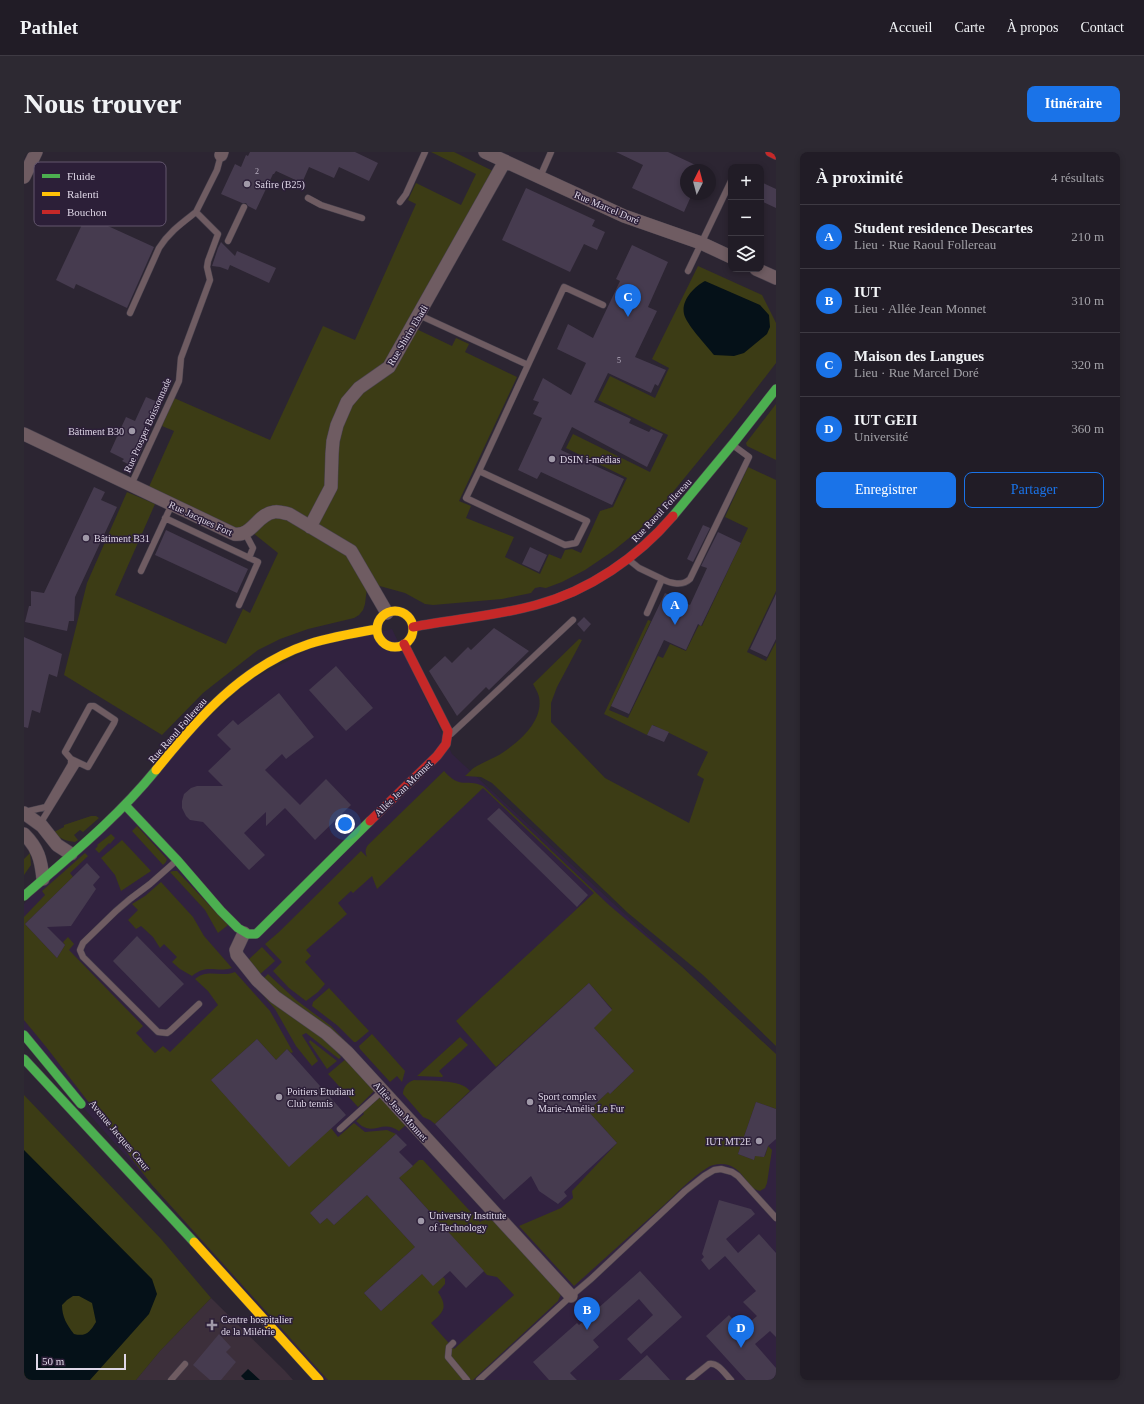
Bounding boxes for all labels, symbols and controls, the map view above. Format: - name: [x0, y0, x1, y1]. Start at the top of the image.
- text: Pathlet: [20, 17, 78, 38]
- text: Accueil: [889, 20, 932, 35]
- text: Carte: [954, 20, 985, 35]
- text: À propos: [1007, 20, 1058, 35]
- text: Contact: [1080, 20, 1124, 35]
- button: Itinéraire: [1027, 86, 1120, 122]
- text: Nous trouver: [24, 88, 181, 119]
- legend: [34, 162, 166, 226]
- north arrow: [680, 164, 716, 200]
- map controls: [728, 164, 764, 272]
- button: +: [728, 164, 764, 200]
- house number: 2: [255, 167, 259, 176]
- text: À proximité: [816, 168, 903, 187]
- text: Fluide: [67, 170, 95, 182]
- text: 4 résultats: [1051, 170, 1104, 185]
- marker: Safire (B25): [242, 179, 252, 189]
- place label: Safire (B25): [255, 179, 305, 191]
- text: Ralenti: [67, 188, 99, 200]
- street label: Rue Marcel Doré: [573, 189, 641, 226]
- button: −: [728, 200, 764, 236]
- text: Bouchon: [67, 206, 107, 218]
- text: Student residence Descartes: [854, 220, 1033, 236]
- text: A: [824, 229, 834, 244]
- text: 210 m: [1071, 229, 1104, 244]
- button: layers: [728, 236, 764, 272]
- text: Lieu · Rue Raoul Follereau: [854, 237, 996, 252]
- pin: C: [615, 284, 641, 317]
- text: IUT: [854, 284, 881, 300]
- text: B: [825, 293, 833, 308]
- text: 310 m: [1071, 293, 1104, 308]
- text: Lieu · Allée Jean Monnet: [854, 301, 986, 316]
- street label: Rue Shirin Ebadi: [385, 303, 430, 368]
- text: Maison des Langues: [854, 348, 984, 364]
- house number: 5: [617, 356, 621, 365]
- text: C: [824, 357, 834, 372]
- text: 320 m: [1071, 357, 1104, 372]
- text: Lieu · Rue Marcel Doré: [854, 365, 979, 380]
- street label: Rue Prosper Boissonnade: [122, 376, 174, 474]
- text: IUT GEII: [854, 412, 918, 428]
- text: D: [824, 421, 834, 436]
- text: 360 m: [1071, 421, 1104, 436]
- place label: Bâtiment B30: [68, 426, 124, 437]
- marker: Bâtiment B30: [127, 426, 137, 436]
- text: Université: [854, 429, 908, 444]
- marker: DSIN i-médias: [547, 454, 557, 464]
- place label: DSIN i-médias: [560, 454, 620, 465]
- button: Enregistrer: [816, 472, 956, 508]
- button: Partager: [964, 472, 1104, 508]
- street label: Rue Raoul Follereau: [629, 476, 694, 544]
- street label: Rue Jacques Fort: [167, 499, 235, 538]
- marker: Bâtiment B31: [81, 533, 91, 543]
- place label: Bâtiment B31: [94, 533, 150, 544]
- pin: A: [662, 592, 688, 625]
- street label: Rue Raoul Follereau: [146, 695, 209, 765]
- street label: Allée Jean Monnet: [372, 758, 434, 819]
- your location: [335, 814, 355, 834]
- street label: Allée Jean Monnet: [371, 1080, 430, 1143]
- place label: Poitiers Etudiant Club tennis: [287, 1086, 354, 1109]
- place label: Sport complex Marie-Amélie Le Fur: [538, 1091, 625, 1114]
- marker: Poitiers Etudiant Club tennis: [274, 1092, 284, 1102]
- marker: Sport complex Marie-Amélie Le Fur: [525, 1097, 535, 1107]
- street label: Avenue Jacques Cœur: [87, 1098, 153, 1173]
- place label: IUT MT2E: [706, 1136, 751, 1147]
- marker: IUT MT2E: [754, 1136, 764, 1146]
- place label: University Institute of Technology: [429, 1210, 507, 1233]
- marker: University Institute of Technology: [416, 1216, 426, 1226]
- pin: B: [574, 1297, 600, 1330]
- place label: Centre hospitalier de la Milétrie: [221, 1314, 293, 1337]
- pin: D: [728, 1315, 754, 1348]
- marker: Centre hospitalier de la Milétrie: [206, 1319, 218, 1331]
- scale bar: [36, 1352, 126, 1371]
- text: 50 m: [42, 1355, 64, 1367]

